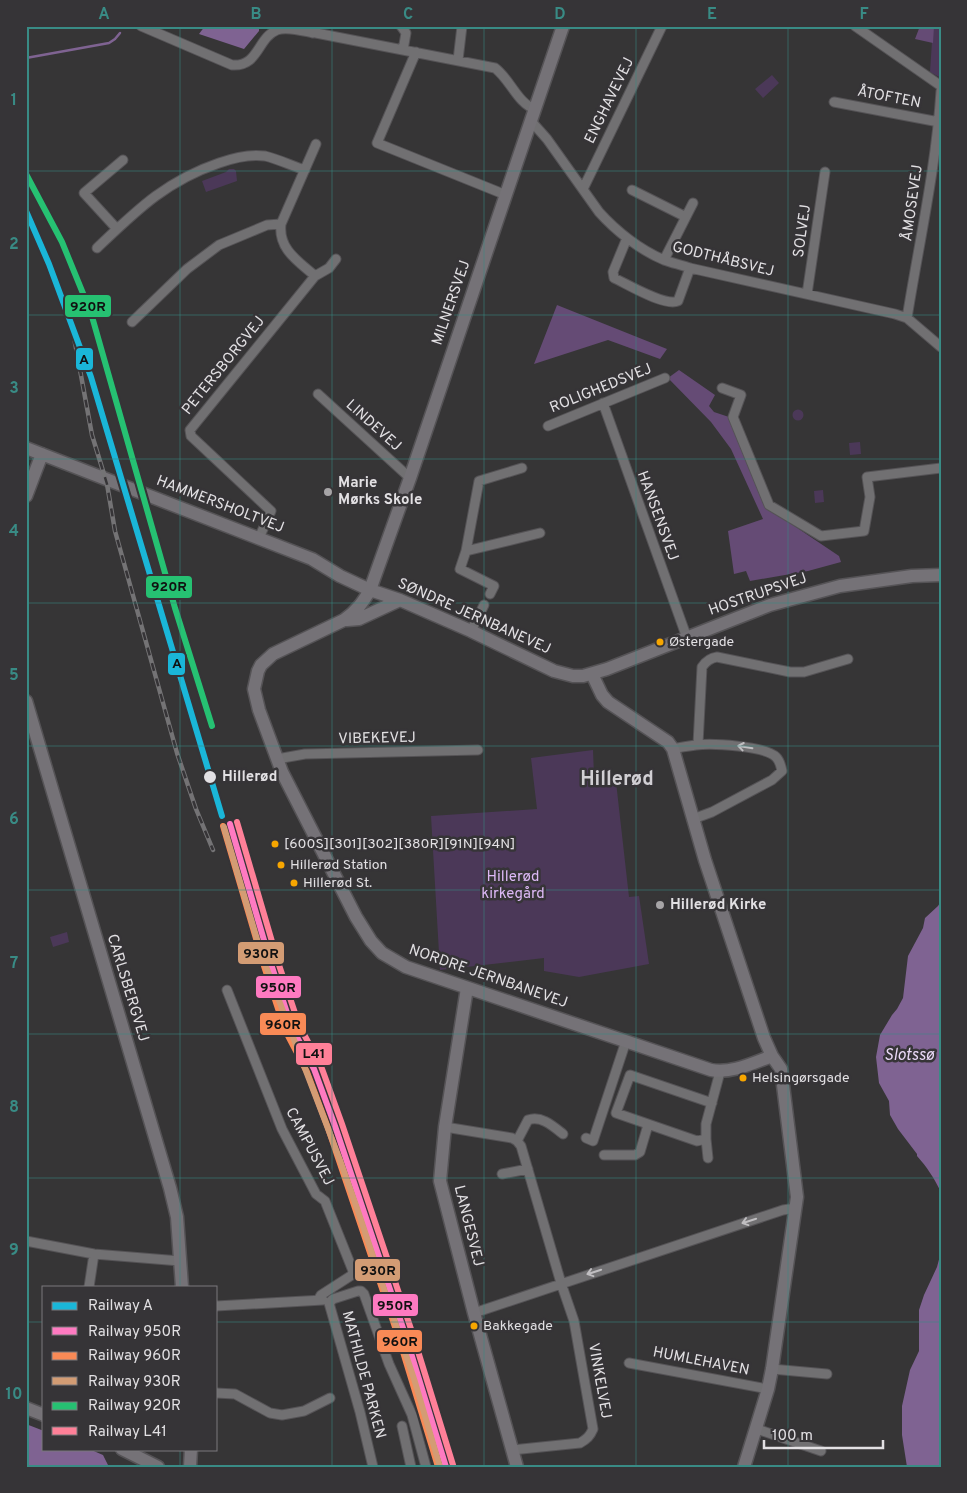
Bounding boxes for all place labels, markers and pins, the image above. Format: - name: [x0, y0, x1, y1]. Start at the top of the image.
- place label: Marie Mørks Skole: [338, 474, 422, 510]
- marker: Marie Mørks Skole: [322, 486, 334, 498]
- place label: Østergade: [669, 634, 734, 651]
- marker: Østergade: [655, 637, 665, 647]
- place label: Hillerød: [222, 768, 277, 787]
- marker: Hillerød: [202, 769, 218, 785]
- place label: [600S][301][302][380R][91N][94N]: [284, 836, 515, 853]
- marker: [600S][301][302][380R][91N][94N]: [270, 839, 280, 849]
- place label: Hillerød Station: [290, 857, 387, 874]
- marker: Hillerød Station: [276, 860, 286, 870]
- place label: Hillerød St.: [303, 875, 372, 892]
- marker: Hillerød St.: [289, 878, 299, 888]
- place label: Hillerød Kirke: [670, 896, 766, 915]
- marker: Hillerød Kirke: [654, 899, 666, 911]
- place label: Helsingørsgade: [752, 1070, 849, 1087]
- marker: Helsingørsgade: [738, 1073, 748, 1083]
- place label: Bakkegade: [483, 1318, 553, 1335]
- marker: Bakkegade: [469, 1321, 479, 1331]

